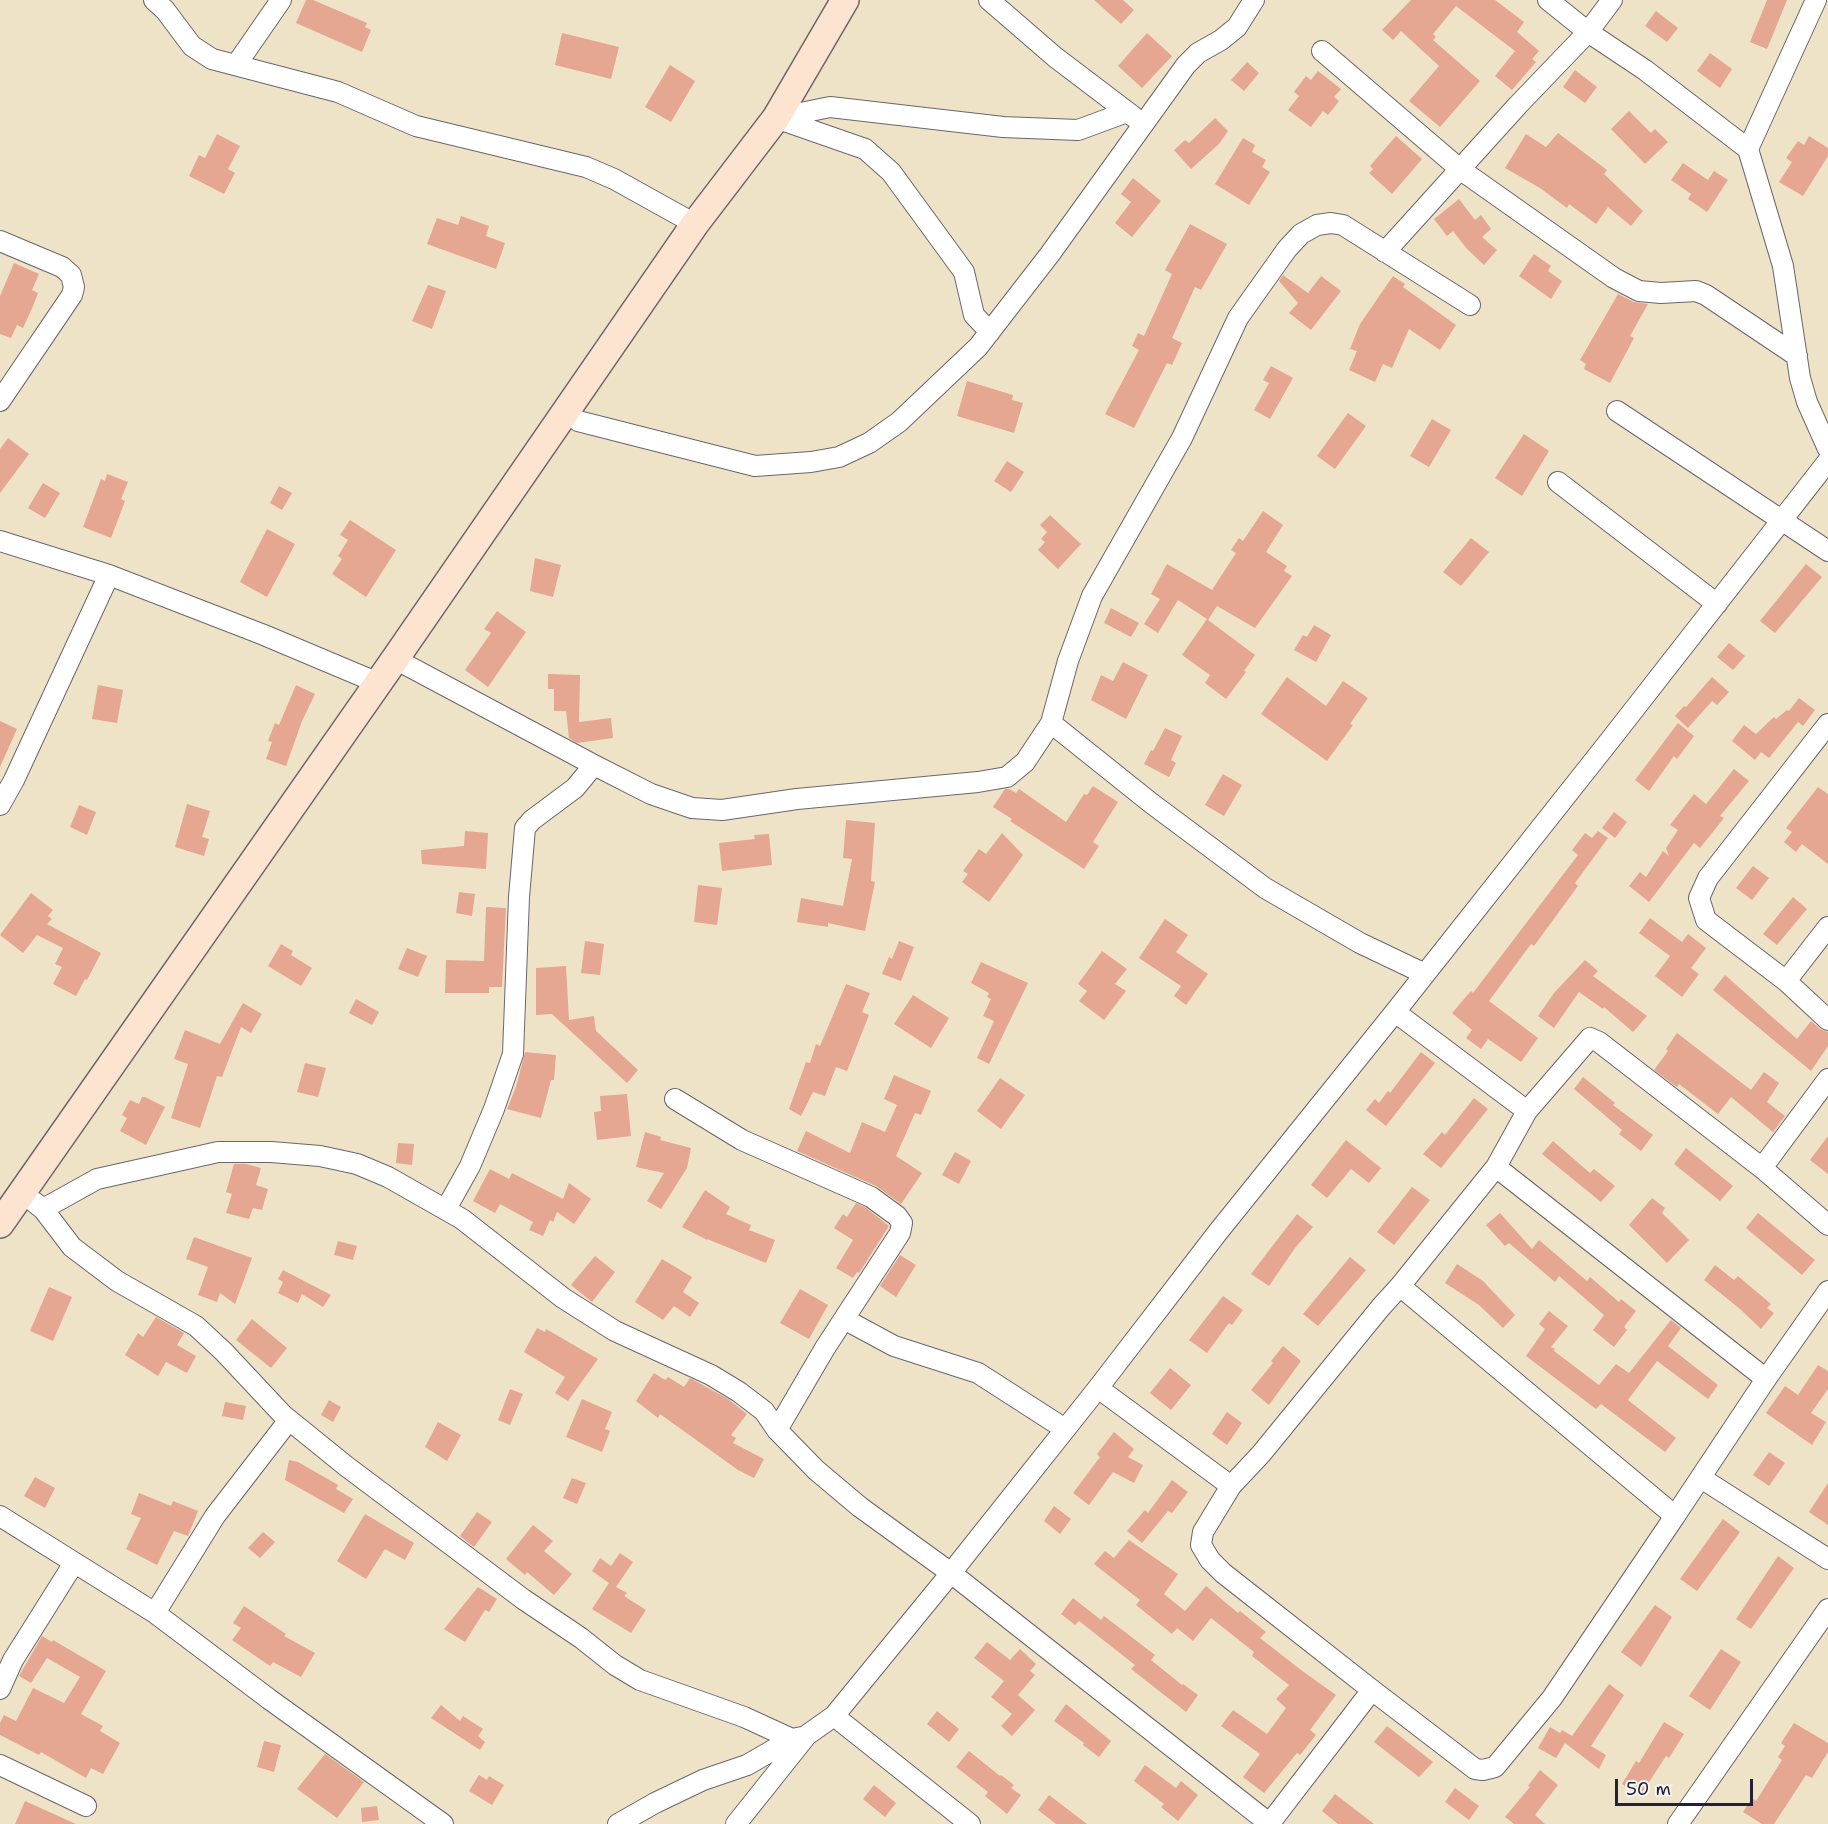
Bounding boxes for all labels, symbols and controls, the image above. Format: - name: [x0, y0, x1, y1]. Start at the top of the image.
- scale bar: [1618, 1767, 1756, 1805]
- text: 50 m: [1626, 1777, 1671, 1801]

